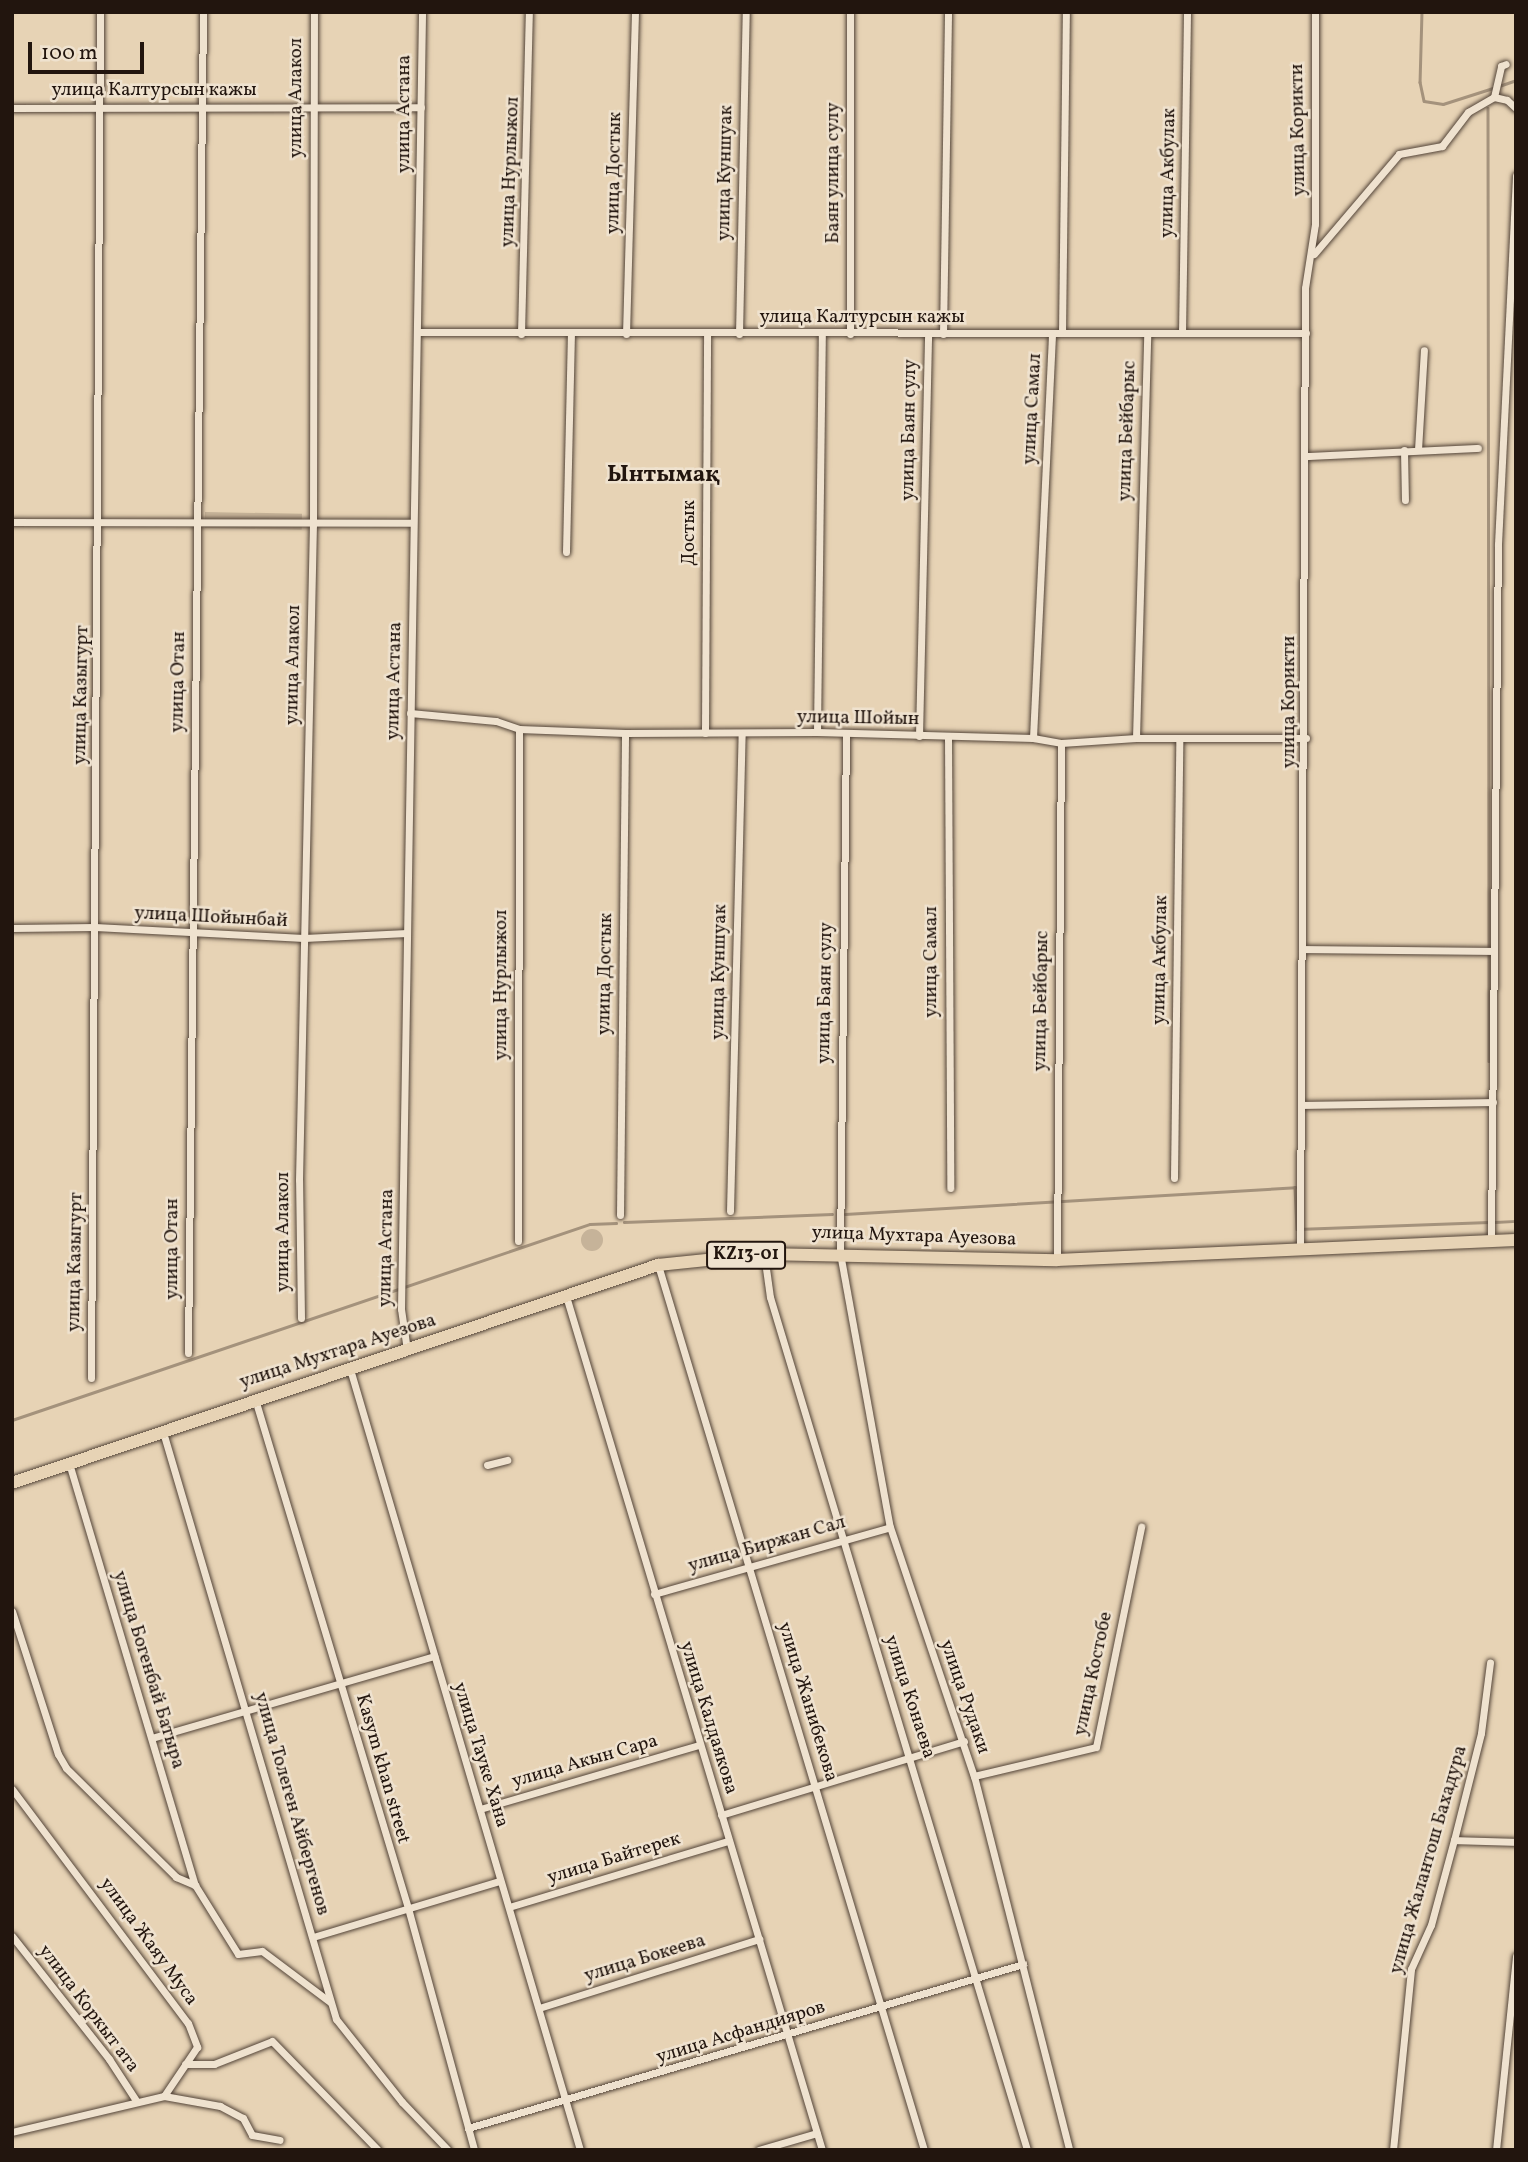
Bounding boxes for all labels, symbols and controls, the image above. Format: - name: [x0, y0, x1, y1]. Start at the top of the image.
- scale bar: [32, 28, 147, 72]
- street label: улица Алакол: [286, 38, 308, 158]
- text: 100 m: [41, 39, 98, 68]
- street label: улица Астана: [394, 55, 416, 173]
- street label: улица Корикти: [1286, 64, 1312, 196]
- street label: улица Калтурсын кажы: [51, 80, 257, 102]
- street label: улица Нурлыжол: [497, 96, 525, 248]
- street label: Баян улица сулу: [823, 102, 845, 244]
- street label: улица Куншуак: [713, 105, 739, 241]
- street label: улица Акбулак: [1156, 108, 1182, 238]
- street label: улица Достык: [603, 112, 627, 234]
- street label: улица Калтурсын кажы: [759, 307, 965, 329]
- street label: улица Самал: [1019, 353, 1047, 465]
- street label: улица Баян сулу: [897, 359, 923, 501]
- street label: улица Бейбарыс: [1114, 360, 1142, 502]
- district label: Ынтымақ: [607, 461, 719, 489]
- street label: Достык: [679, 500, 701, 566]
- street label: улица Алакол: [282, 605, 306, 725]
- street label: улица Астана: [383, 622, 407, 740]
- street label: улица Казыгурт: [69, 625, 95, 765]
- street label: улица Отан: [167, 631, 191, 733]
- street label: улица Корикти: [1279, 636, 1301, 768]
- street label: улица Шойын: [797, 707, 919, 731]
- street label: улица Акбулак: [1148, 895, 1174, 1025]
- street label: улица Шойынбай: [134, 903, 288, 933]
- street label: улица Куншуак: [707, 904, 733, 1040]
- street label: улица Самал: [921, 906, 943, 1018]
- street label: улица Нурлыжол: [491, 910, 513, 1060]
- street label: улица Достык: [594, 913, 618, 1035]
- street label: улица Баян сулу: [813, 922, 839, 1064]
- street label: улица Бейбарыс: [1029, 930, 1055, 1072]
- street label: улица Алакол: [273, 1172, 295, 1292]
- street label: улица Астана: [375, 1189, 399, 1307]
- street label: улица Казыгурт: [63, 1192, 89, 1332]
- street label: улица Отан: [162, 1198, 184, 1300]
- street label: улица Мухтара Ауезова: [811, 1222, 1017, 1252]
- road number: KZ13-01: [706, 1240, 786, 1270]
- street label: улица Мухтара Ауезова: [237, 1309, 439, 1395]
- street label: улица Биржан Сал: [686, 1512, 848, 1578]
- street label: улица Богенбай Батыра: [107, 1568, 189, 1772]
- street label: улица Костобе: [1070, 1610, 1118, 1738]
- street label: улица Жанибекова: [772, 1619, 842, 1785]
- street label: улица Конаева: [878, 1633, 940, 1761]
- street label: улица Рудаки: [934, 1637, 994, 1757]
- street label: улица Калдаякова: [674, 1639, 742, 1797]
- street label: улица Тауке Хана: [447, 1679, 513, 1831]
- street label: улица Толеген Айбергенов: [248, 1689, 334, 1919]
- street label: Kasym khan street: [350, 1691, 414, 1847]
- street label: улица Акын Сара: [509, 1730, 661, 1794]
- street label: улица Жалантош Бахадура: [1385, 1743, 1473, 1977]
- street label: улица Байтерек: [545, 1828, 683, 1890]
- street label: улица Жаяу Муса: [94, 1873, 202, 2011]
- street label: улица Бокеева: [582, 1930, 708, 1988]
- street label: улица Коркыт ата: [33, 1941, 143, 2077]
- street label: улица Асфандияров: [654, 1996, 828, 2070]

